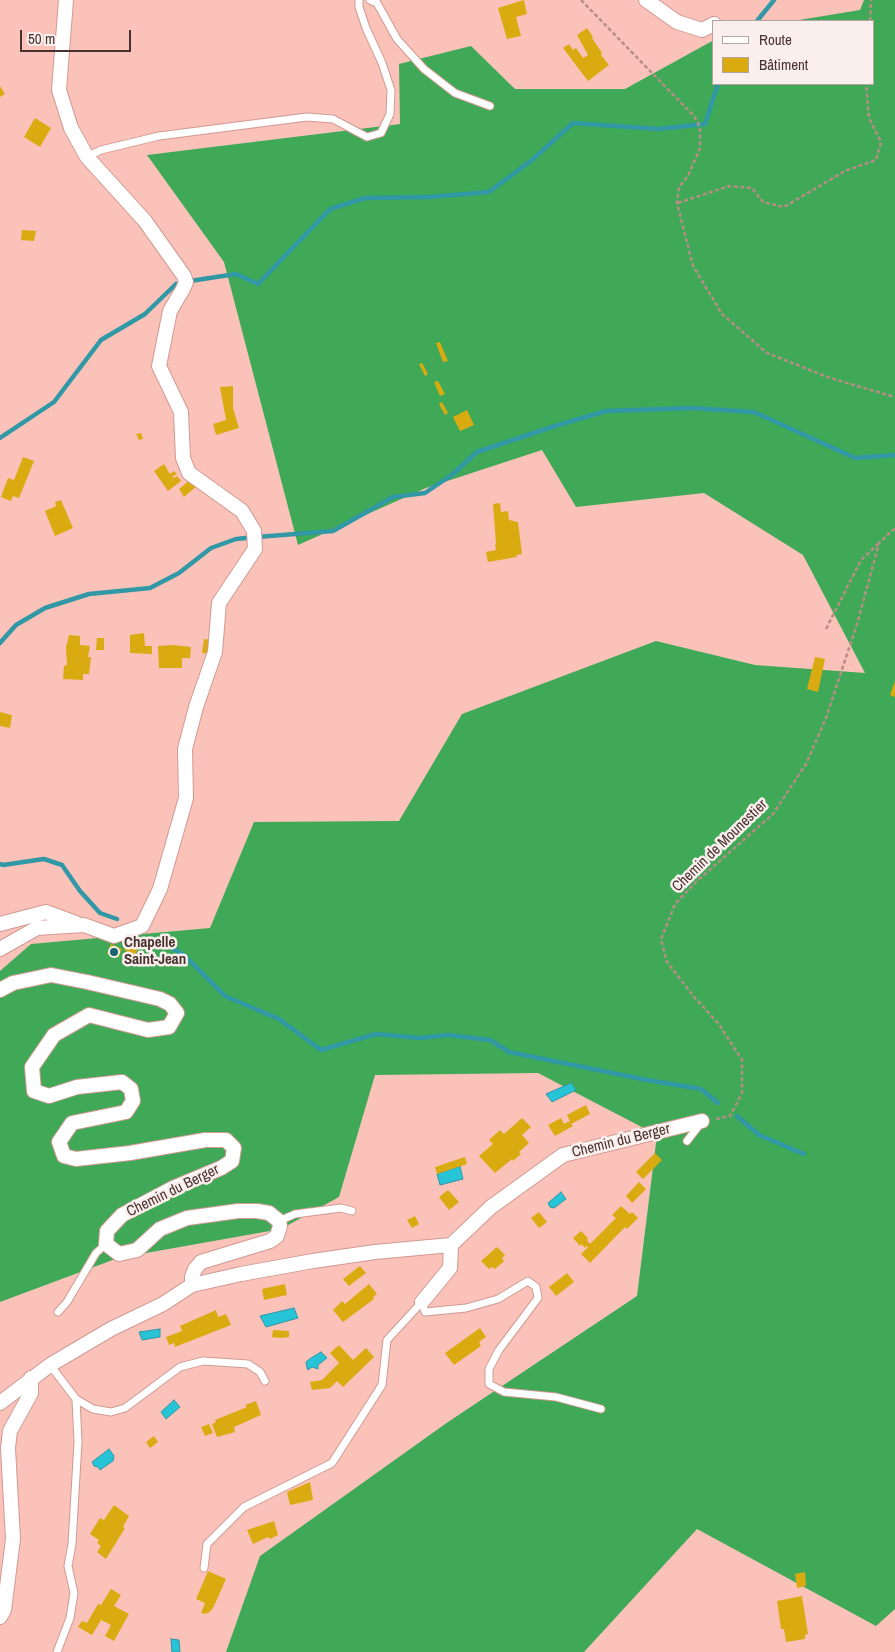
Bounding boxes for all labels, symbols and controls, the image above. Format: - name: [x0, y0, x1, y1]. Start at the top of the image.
- scale bar: [22, 20, 134, 52]
- legend: [712, 20, 875, 85]
- text: 50 m: [28, 28, 55, 49]
- text: Route: [759, 29, 792, 50]
- text: Bâtiment: [759, 54, 808, 75]
- street label: Chemin de Mounestier: [669, 796, 771, 896]
- place label: Chapelle Saint-Jean: [124, 934, 186, 969]
- marker: Chapelle Saint-Jean: [108, 946, 120, 958]
- street label: Chemin du Berger: [570, 1120, 672, 1162]
- street label: Chemin du Berger: [124, 1161, 222, 1221]

